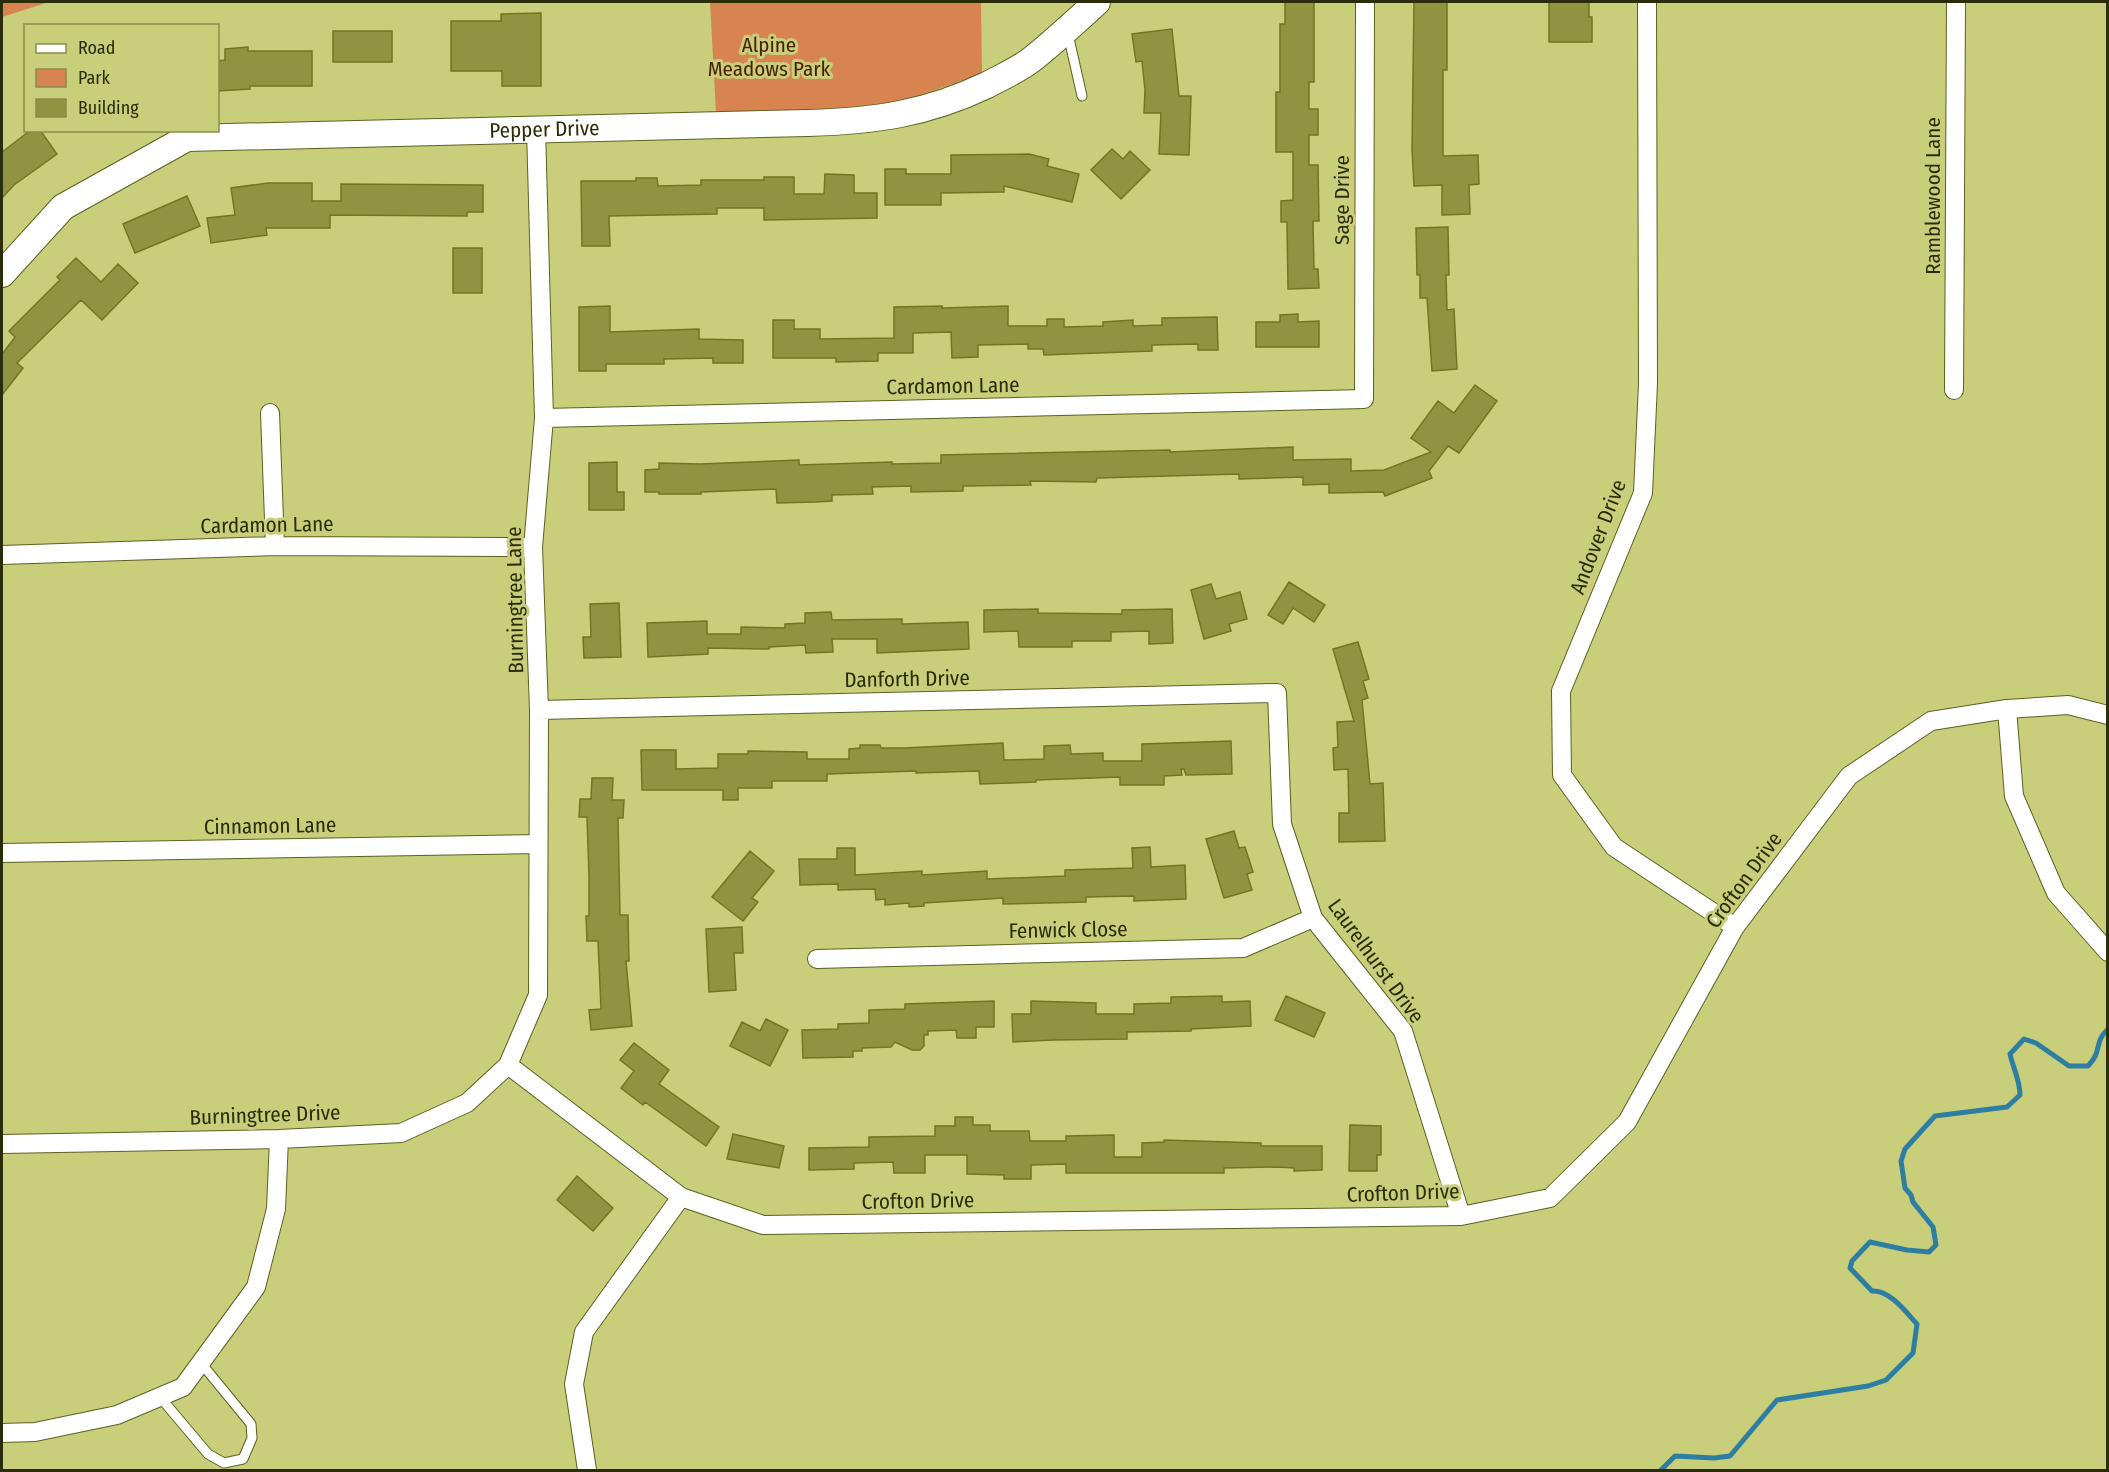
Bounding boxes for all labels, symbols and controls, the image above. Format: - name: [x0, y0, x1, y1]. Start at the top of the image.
- legend: [24, 24, 219, 132]
- park label: Alpine Meadows Park: [708, 32, 831, 82]
- text: Road: [78, 37, 115, 59]
- text: Park: [78, 67, 111, 89]
- text: Building: [78, 97, 139, 119]
- street label: Pepper Drive: [489, 115, 600, 144]
- street label: Ramblewood Lane: [1920, 117, 1946, 275]
- street label: Sage Drive: [1329, 155, 1355, 245]
- street label: Cardamon Lane: [886, 372, 1020, 400]
- street label: Andover Drive: [1564, 476, 1632, 598]
- street label: Cardamon Lane: [200, 511, 334, 539]
- street label: Burningtree Lane: [501, 526, 529, 674]
- street label: Danforth Drive: [844, 665, 970, 693]
- street label: Cinnamon Lane: [204, 812, 336, 840]
- street label: Crofton Drive: [1700, 827, 1788, 933]
- street label: Laurelhurst Drive: [1322, 894, 1430, 1028]
- street label: Fenwick Close: [1008, 916, 1128, 944]
- street label: Burningtree Drive: [189, 1099, 341, 1131]
- street label: Crofton Drive: [1346, 1178, 1460, 1208]
- street label: Crofton Drive: [861, 1187, 975, 1215]

